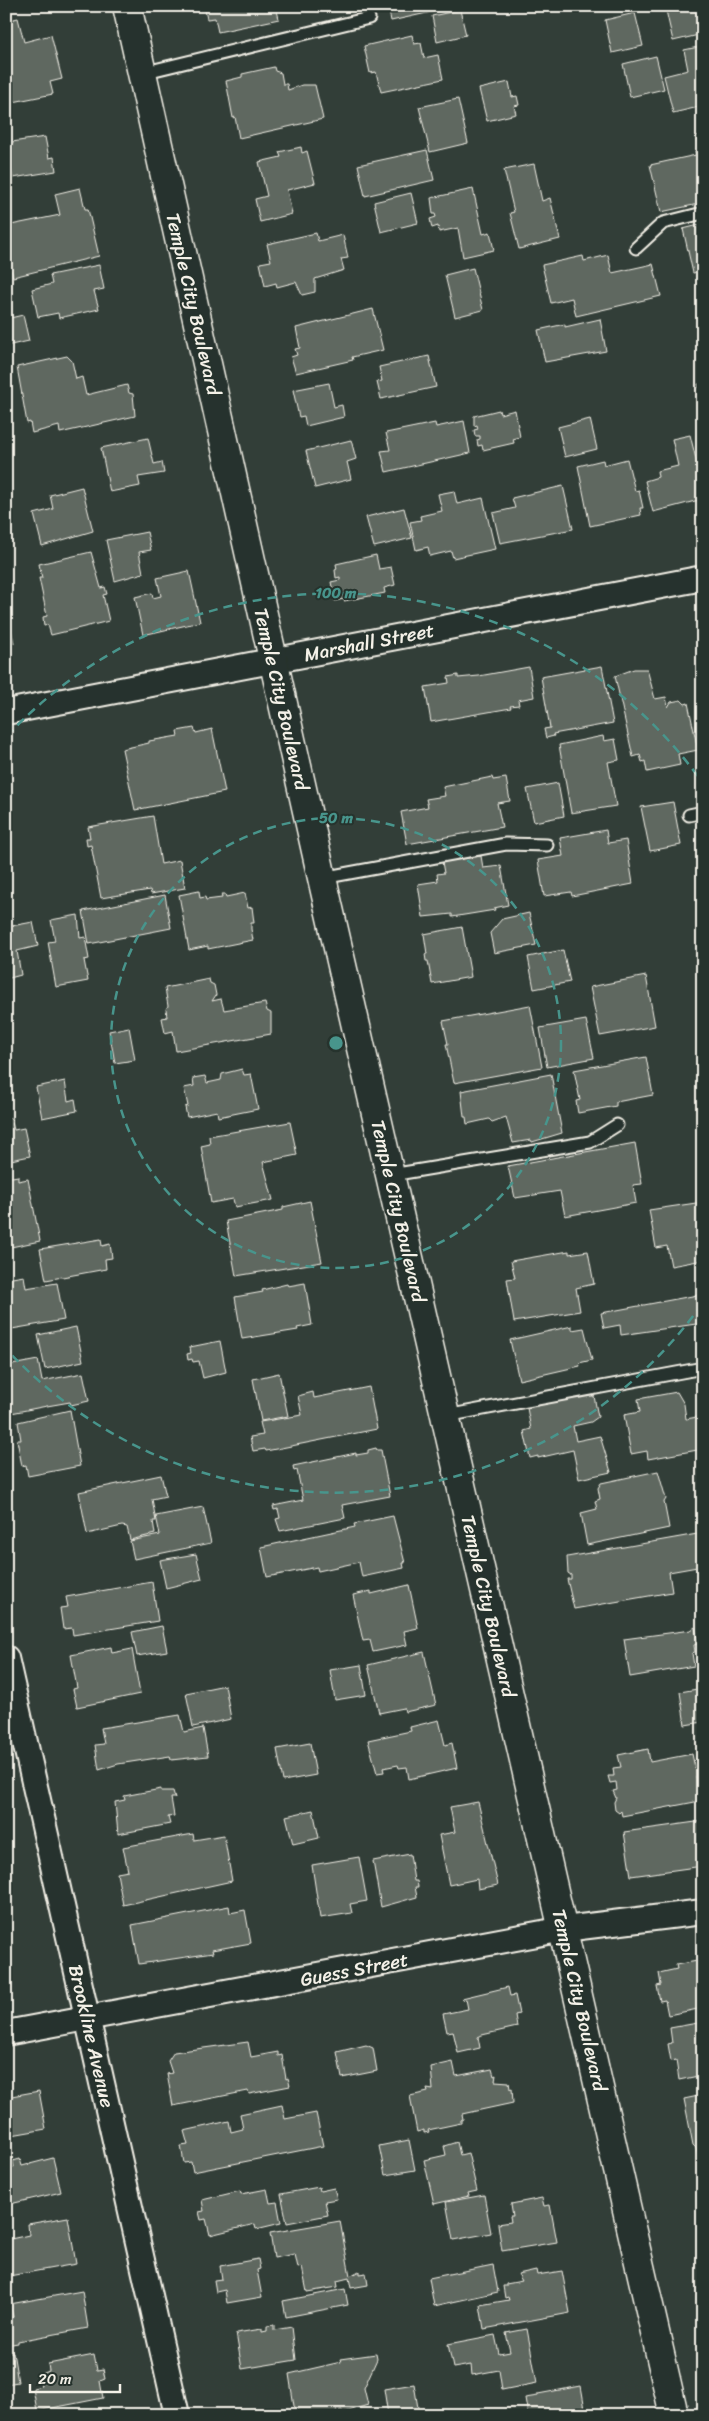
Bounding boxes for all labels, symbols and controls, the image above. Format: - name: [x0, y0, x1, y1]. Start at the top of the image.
- street label: Temple City Boulevard: [156, 210, 231, 401]
- text: 100 m: [316, 580, 357, 606]
- street label: Temple City Boulevard: [244, 605, 319, 796]
- street label: Marshall Street: [301, 614, 437, 671]
- text: 50 m: [319, 805, 354, 831]
- centre of rings: [327, 1034, 345, 1052]
- street label: Temple City Boulevard: [361, 1117, 436, 1308]
- street label: Temple City Boulevard: [451, 1512, 526, 1703]
- street label: Temple City Boulevard: [542, 1906, 617, 2097]
- street label: Guess Street: [297, 1943, 411, 1996]
- street label: Brookline Avenue: [59, 1961, 124, 2111]
- scale bar: [30, 2361, 120, 2393]
- text: 20 m: [38, 2366, 72, 2392]

